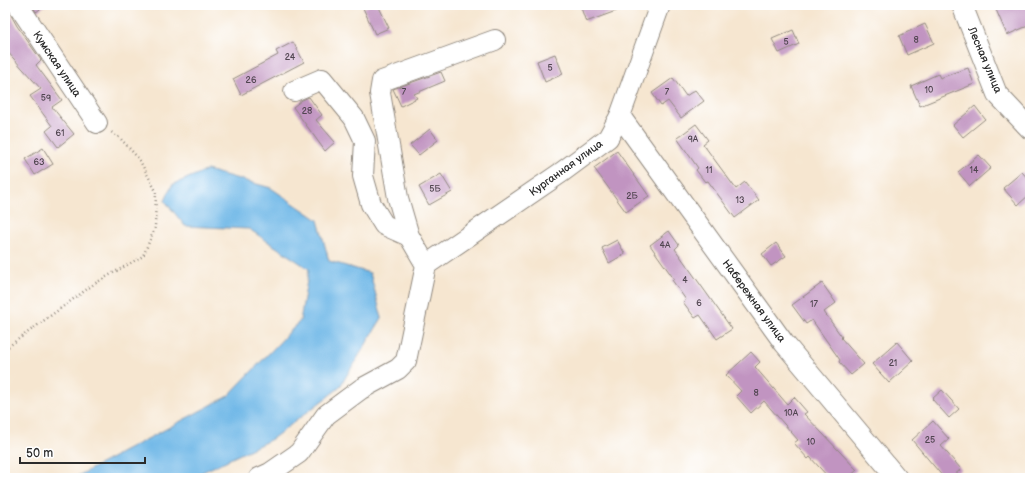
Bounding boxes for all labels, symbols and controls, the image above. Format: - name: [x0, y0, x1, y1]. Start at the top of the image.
- street label: Лесная улица: [965, 24, 1005, 96]
- street label: Кумская улица: [30, 29, 84, 100]
- house number: 8: [913, 35, 919, 46]
- house number: 5: [783, 37, 789, 48]
- house number: 24: [285, 52, 296, 63]
- house number: 5: [547, 63, 553, 74]
- house number: 26: [246, 75, 257, 86]
- house number: 10: [925, 85, 933, 96]
- house number: 7: [402, 87, 407, 98]
- house number: 7: [665, 87, 670, 98]
- house number: 59: [41, 93, 51, 104]
- house number: 28: [302, 106, 312, 117]
- house number: 61: [56, 128, 64, 139]
- house number: 9А: [688, 134, 699, 145]
- street label: Курганная улица: [527, 137, 606, 199]
- house number: 63: [33, 157, 45, 168]
- house number: 11: [706, 165, 712, 176]
- house number: 14: [970, 165, 979, 176]
- house number: 5Б: [429, 184, 441, 195]
- house number: 2Б: [626, 191, 639, 202]
- house number: 13: [735, 195, 745, 206]
- house number: 4А: [660, 240, 671, 251]
- street label: Набережная улица: [720, 257, 789, 345]
- house number: 4: [682, 275, 688, 286]
- house number: 6: [696, 298, 702, 309]
- house number: 17: [810, 299, 819, 310]
- house number: 21: [889, 358, 897, 369]
- house number: 8: [753, 388, 759, 399]
- house number: 10А: [784, 408, 799, 419]
- house number: 25: [925, 435, 935, 446]
- house number: 10: [807, 437, 815, 448]
- scale bar: [20, 439, 145, 465]
- text: 50 m: [26, 446, 53, 461]

